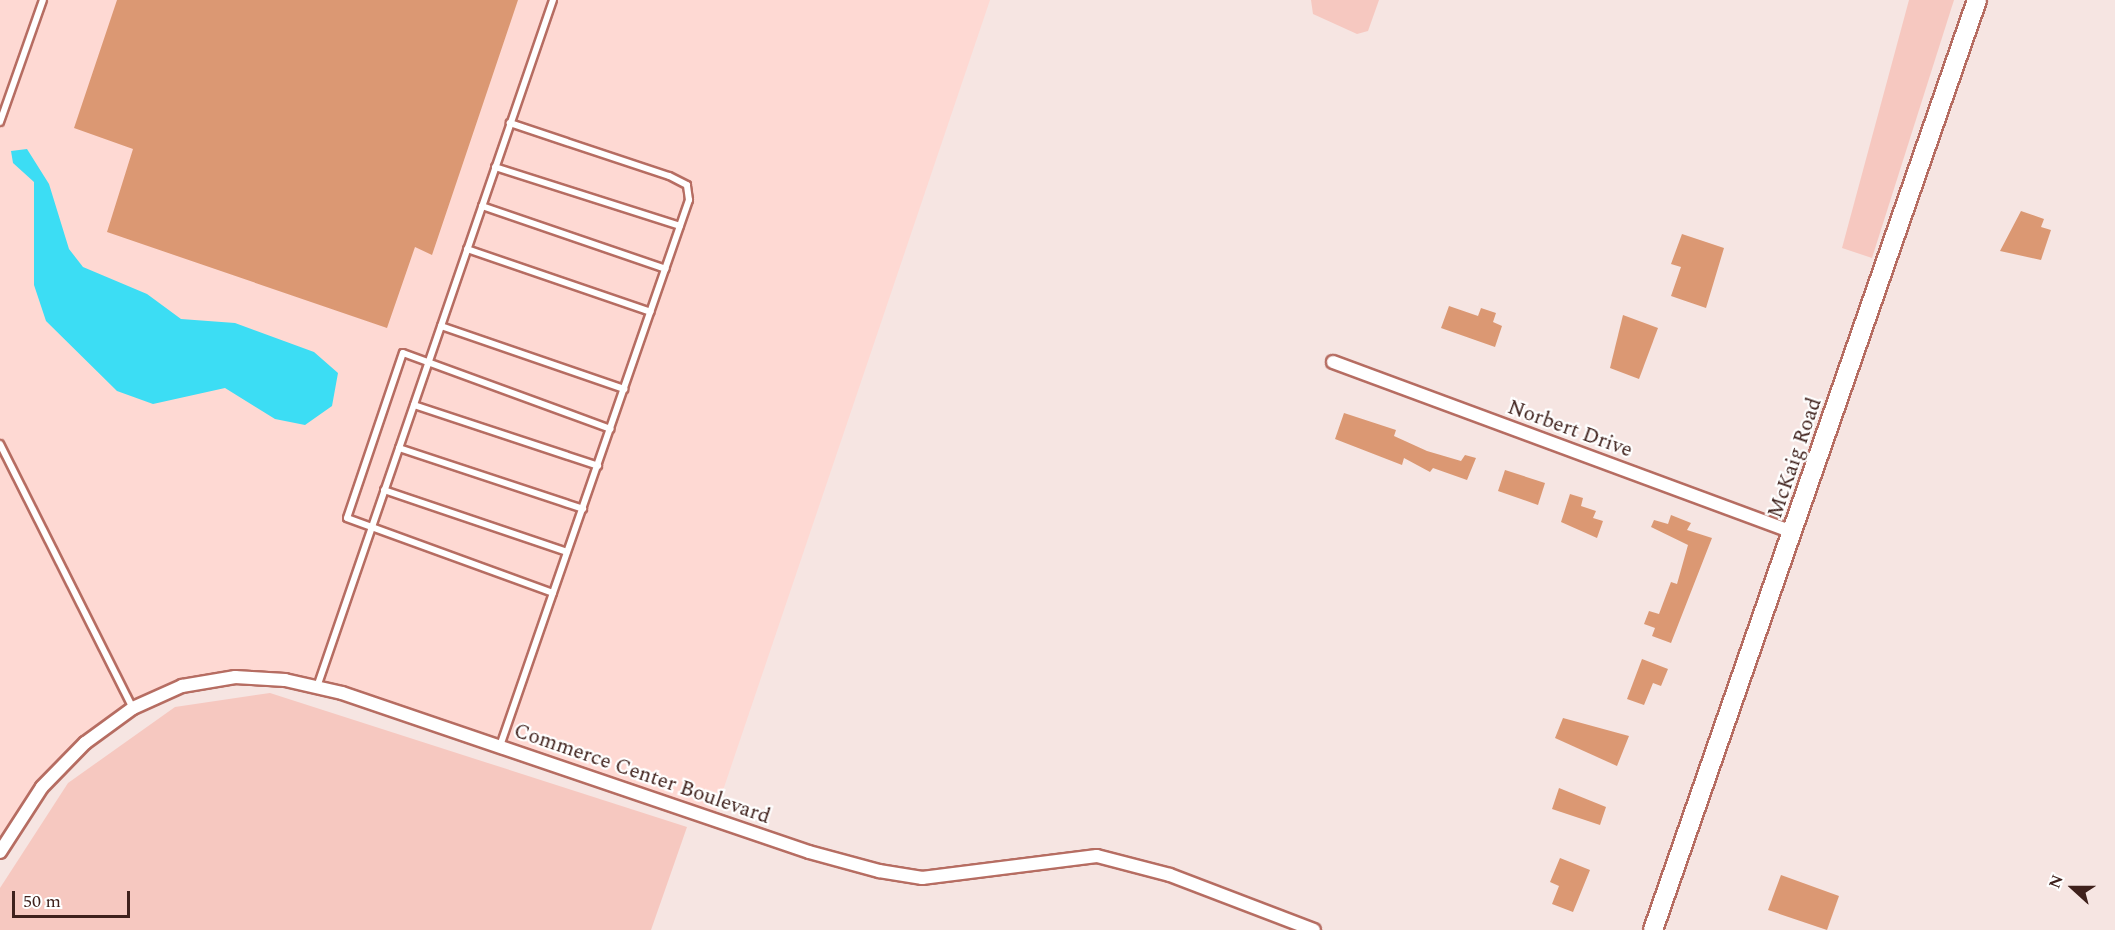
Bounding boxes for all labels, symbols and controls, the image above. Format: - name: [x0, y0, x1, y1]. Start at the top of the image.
- street label: McKaig Road: [1763, 394, 1827, 522]
- street label: Norbert Drive: [1504, 395, 1636, 463]
- street label: Commerce Center Boulevard: [511, 718, 773, 830]
- north arrow: [2043, 858, 2103, 918]
- text: N: [2043, 871, 2070, 892]
- scale bar: [15, 879, 134, 917]
- text: 50 m: [23, 888, 61, 915]

